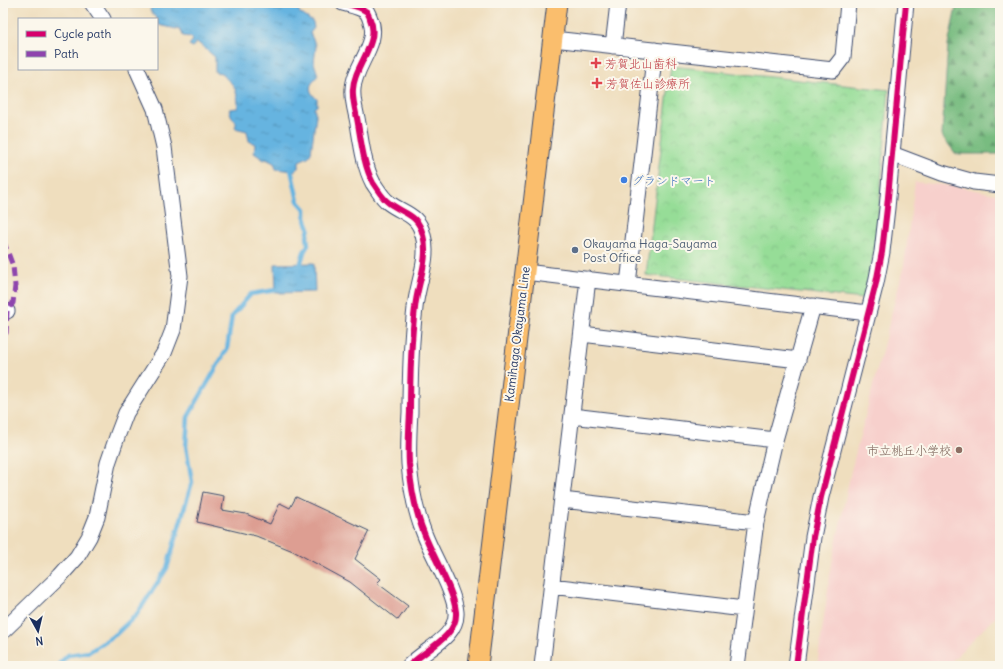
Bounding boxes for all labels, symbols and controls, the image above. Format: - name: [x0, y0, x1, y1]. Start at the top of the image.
- legend: [18, 18, 158, 70]
- text: Cycle path: [54, 26, 111, 41]
- text: Path: [54, 46, 79, 61]
- place label: 芳賀北山歯科: [605, 56, 677, 71]
- marker: 芳賀北山歯科: [590, 57, 602, 69]
- place label: 芳賀佐山診療所: [606, 76, 690, 91]
- marker: 芳賀佐山診療所: [591, 77, 603, 89]
- place label: グランドマート: [632, 173, 716, 188]
- marker: グランドマート: [619, 175, 629, 185]
- place label: Okayama Haga-Sayama Post Office: [583, 236, 717, 265]
- marker: Okayama Haga-Sayama Post Office: [570, 245, 580, 255]
- street label: Kamihaga Okayama Line: [501, 265, 533, 403]
- place label: 市立桃丘小学校: [867, 443, 951, 458]
- marker: 市立桃丘小学校: [954, 445, 964, 455]
- north arrow: [18, 611, 58, 651]
- text: N: [35, 633, 44, 648]

